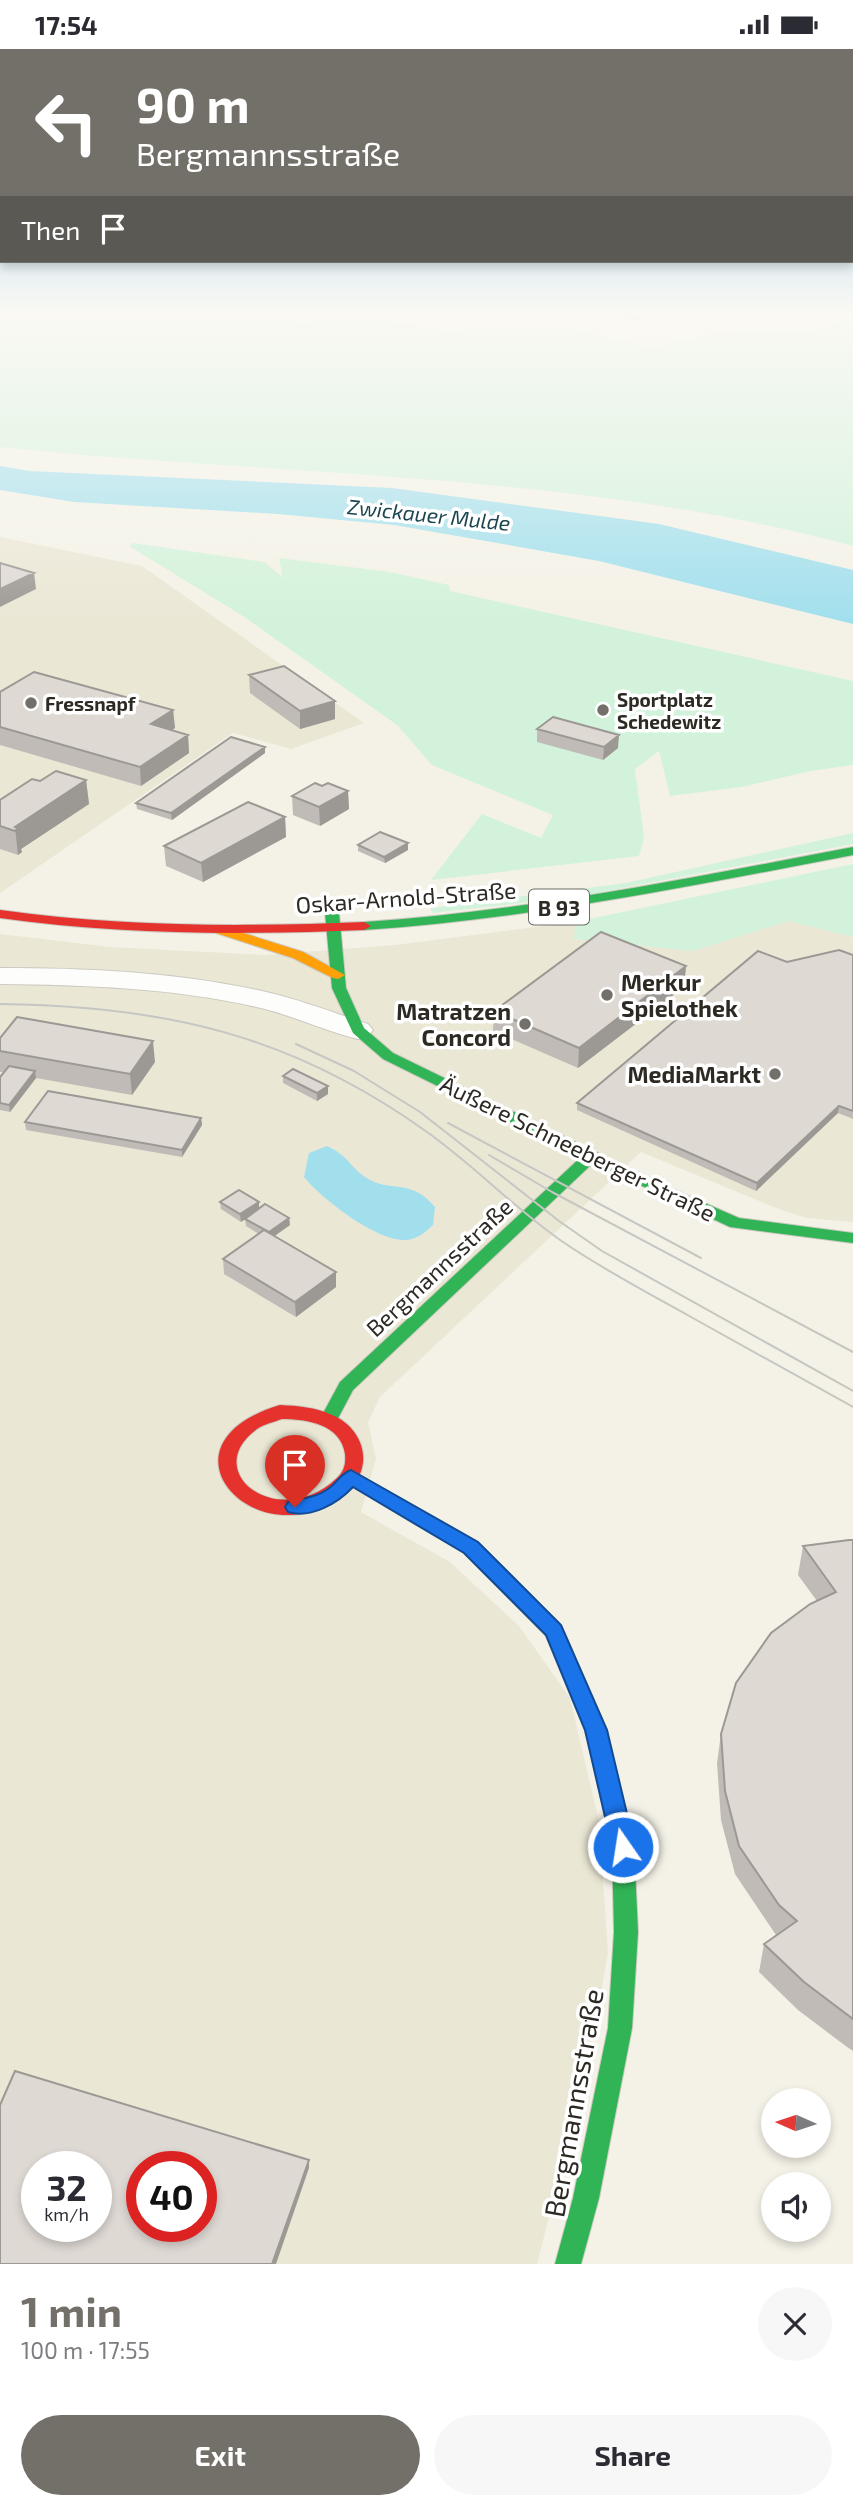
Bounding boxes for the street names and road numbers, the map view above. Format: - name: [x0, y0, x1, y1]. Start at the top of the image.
- street label: Oskar-Arnold-Straße: [295, 875, 517, 919]
- road number: B 93: [529, 889, 589, 925]
- street label: Äußere Schneeberger Straße: [436, 1069, 720, 1227]
- street label: Bergmannsstraße: [360, 1192, 518, 1342]
- street label: Bergmannsstraße: [536, 1986, 610, 2220]

